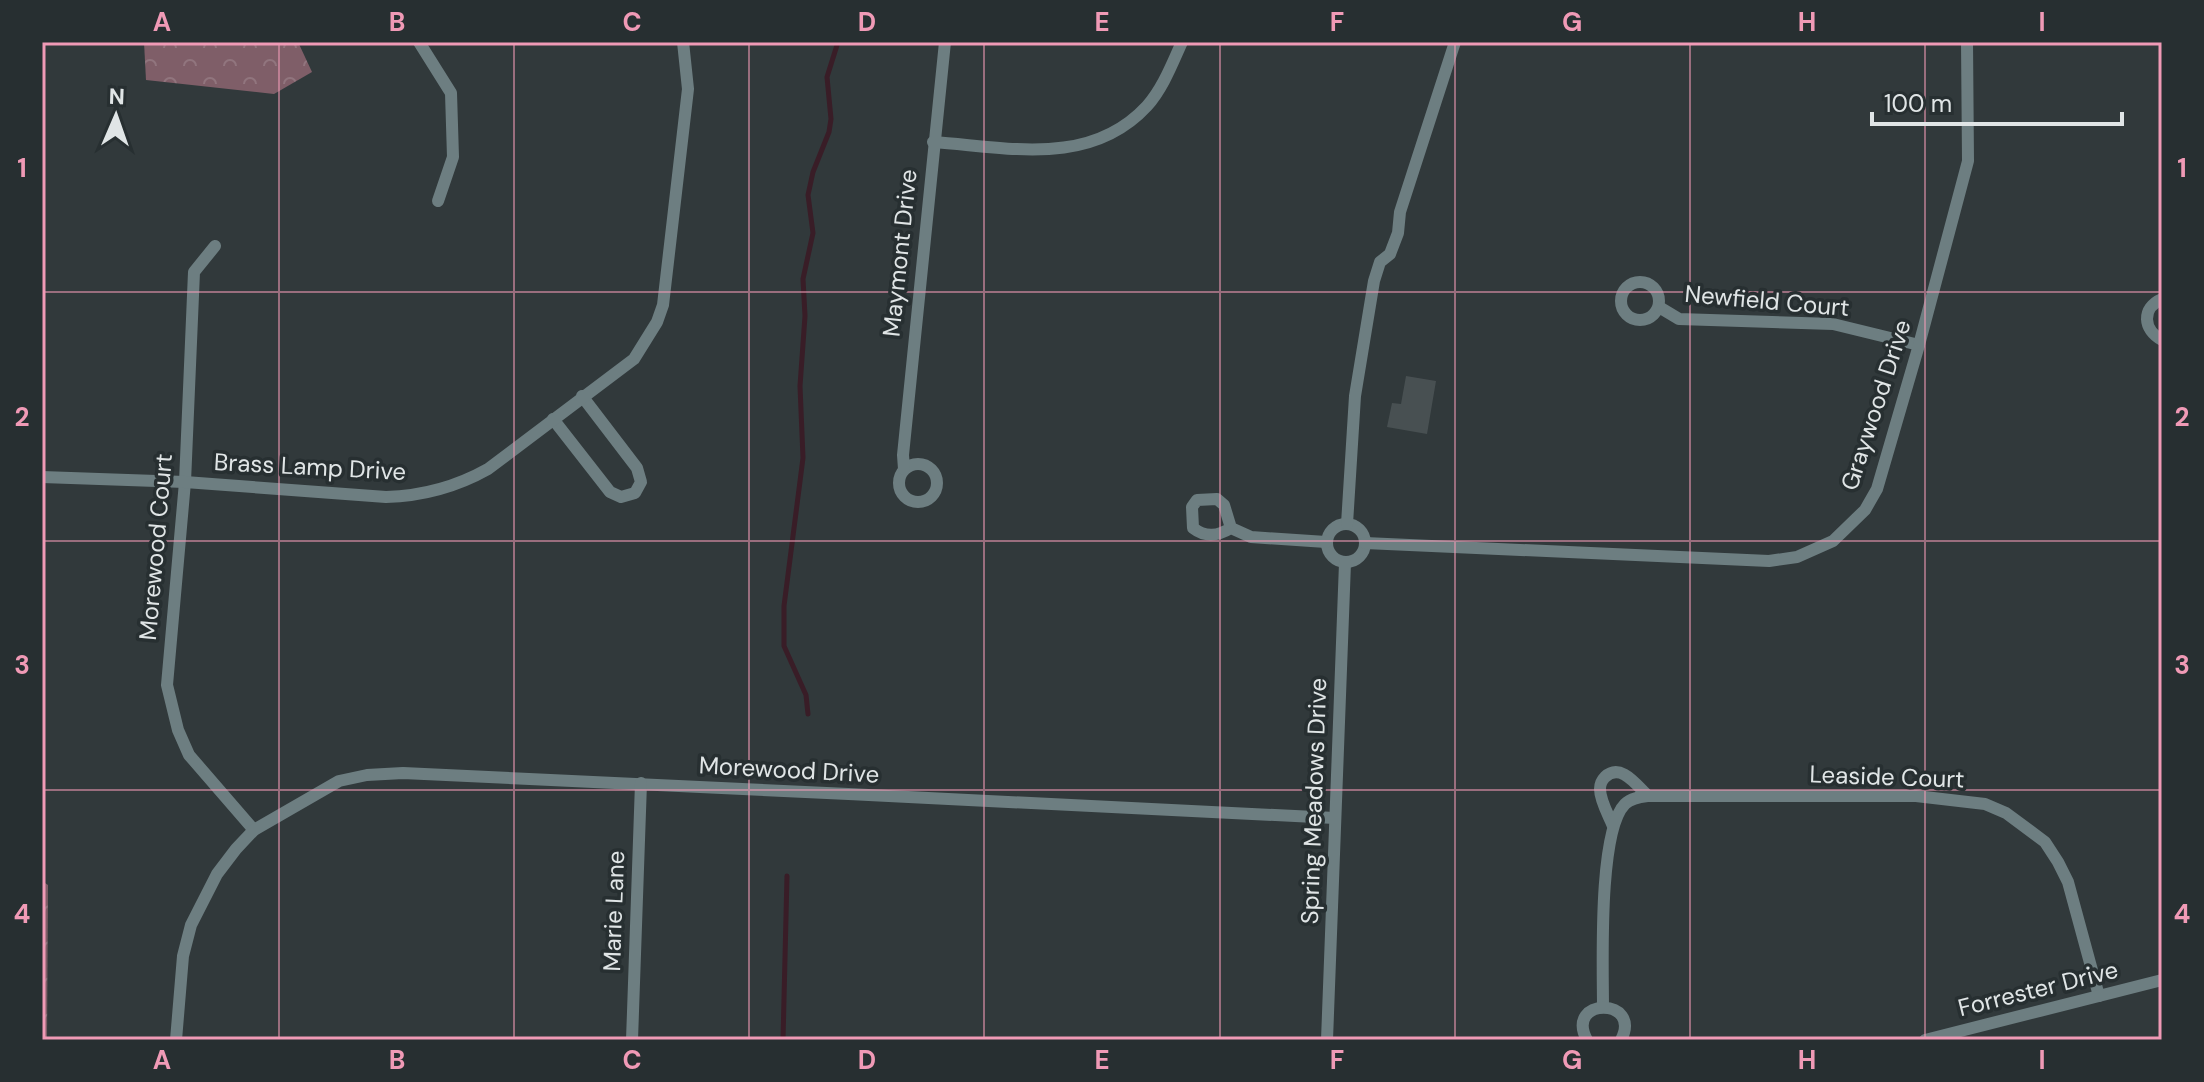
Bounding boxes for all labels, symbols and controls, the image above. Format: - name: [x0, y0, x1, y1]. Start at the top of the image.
- text: A: [153, 5, 171, 39]
- text: B: [389, 5, 405, 39]
- text: C: [622, 5, 642, 39]
- text: D: [858, 5, 876, 39]
- text: E: [1094, 5, 1110, 39]
- text: F: [1330, 5, 1344, 39]
- text: G: [1562, 5, 1582, 39]
- text: H: [1798, 5, 1816, 39]
- text: I: [2038, 5, 2046, 39]
- north arrow: [76, 76, 156, 156]
- scale bar: [1872, 76, 2122, 126]
- text: N: [108, 82, 125, 111]
- text: 100 m: [1884, 88, 1952, 119]
- text: 1: [17, 151, 27, 185]
- text: 1: [2177, 151, 2187, 185]
- street label: Maymont Drive: [875, 168, 924, 338]
- street label: Newfield Court: [1683, 278, 1851, 323]
- street label: Graywood Drive: [1833, 316, 1918, 494]
- text: 2: [14, 400, 30, 434]
- text: 2: [2174, 400, 2190, 434]
- street label: Brass Lamp Drive: [213, 446, 407, 487]
- street label: Morewood Court: [132, 452, 179, 642]
- text: 3: [14, 648, 30, 682]
- text: 3: [2174, 648, 2190, 682]
- street label: Spring Meadows Drive: [1294, 677, 1333, 925]
- street label: Morewood Drive: [698, 749, 880, 790]
- street label: Leaside Court: [1809, 758, 1965, 795]
- street label: Marie Lane: [596, 850, 631, 972]
- text: 4: [14, 897, 30, 931]
- text: 4: [2174, 897, 2190, 931]
- street label: Forrester Drive: [1955, 954, 2121, 1023]
- text: A: [153, 1043, 171, 1077]
- text: B: [389, 1043, 405, 1077]
- text: C: [622, 1043, 642, 1077]
- text: D: [858, 1043, 876, 1077]
- text: E: [1094, 1043, 1110, 1077]
- text: F: [1330, 1043, 1344, 1077]
- text: G: [1562, 1043, 1582, 1077]
- text: H: [1798, 1043, 1816, 1077]
- text: I: [2038, 1043, 2046, 1077]

